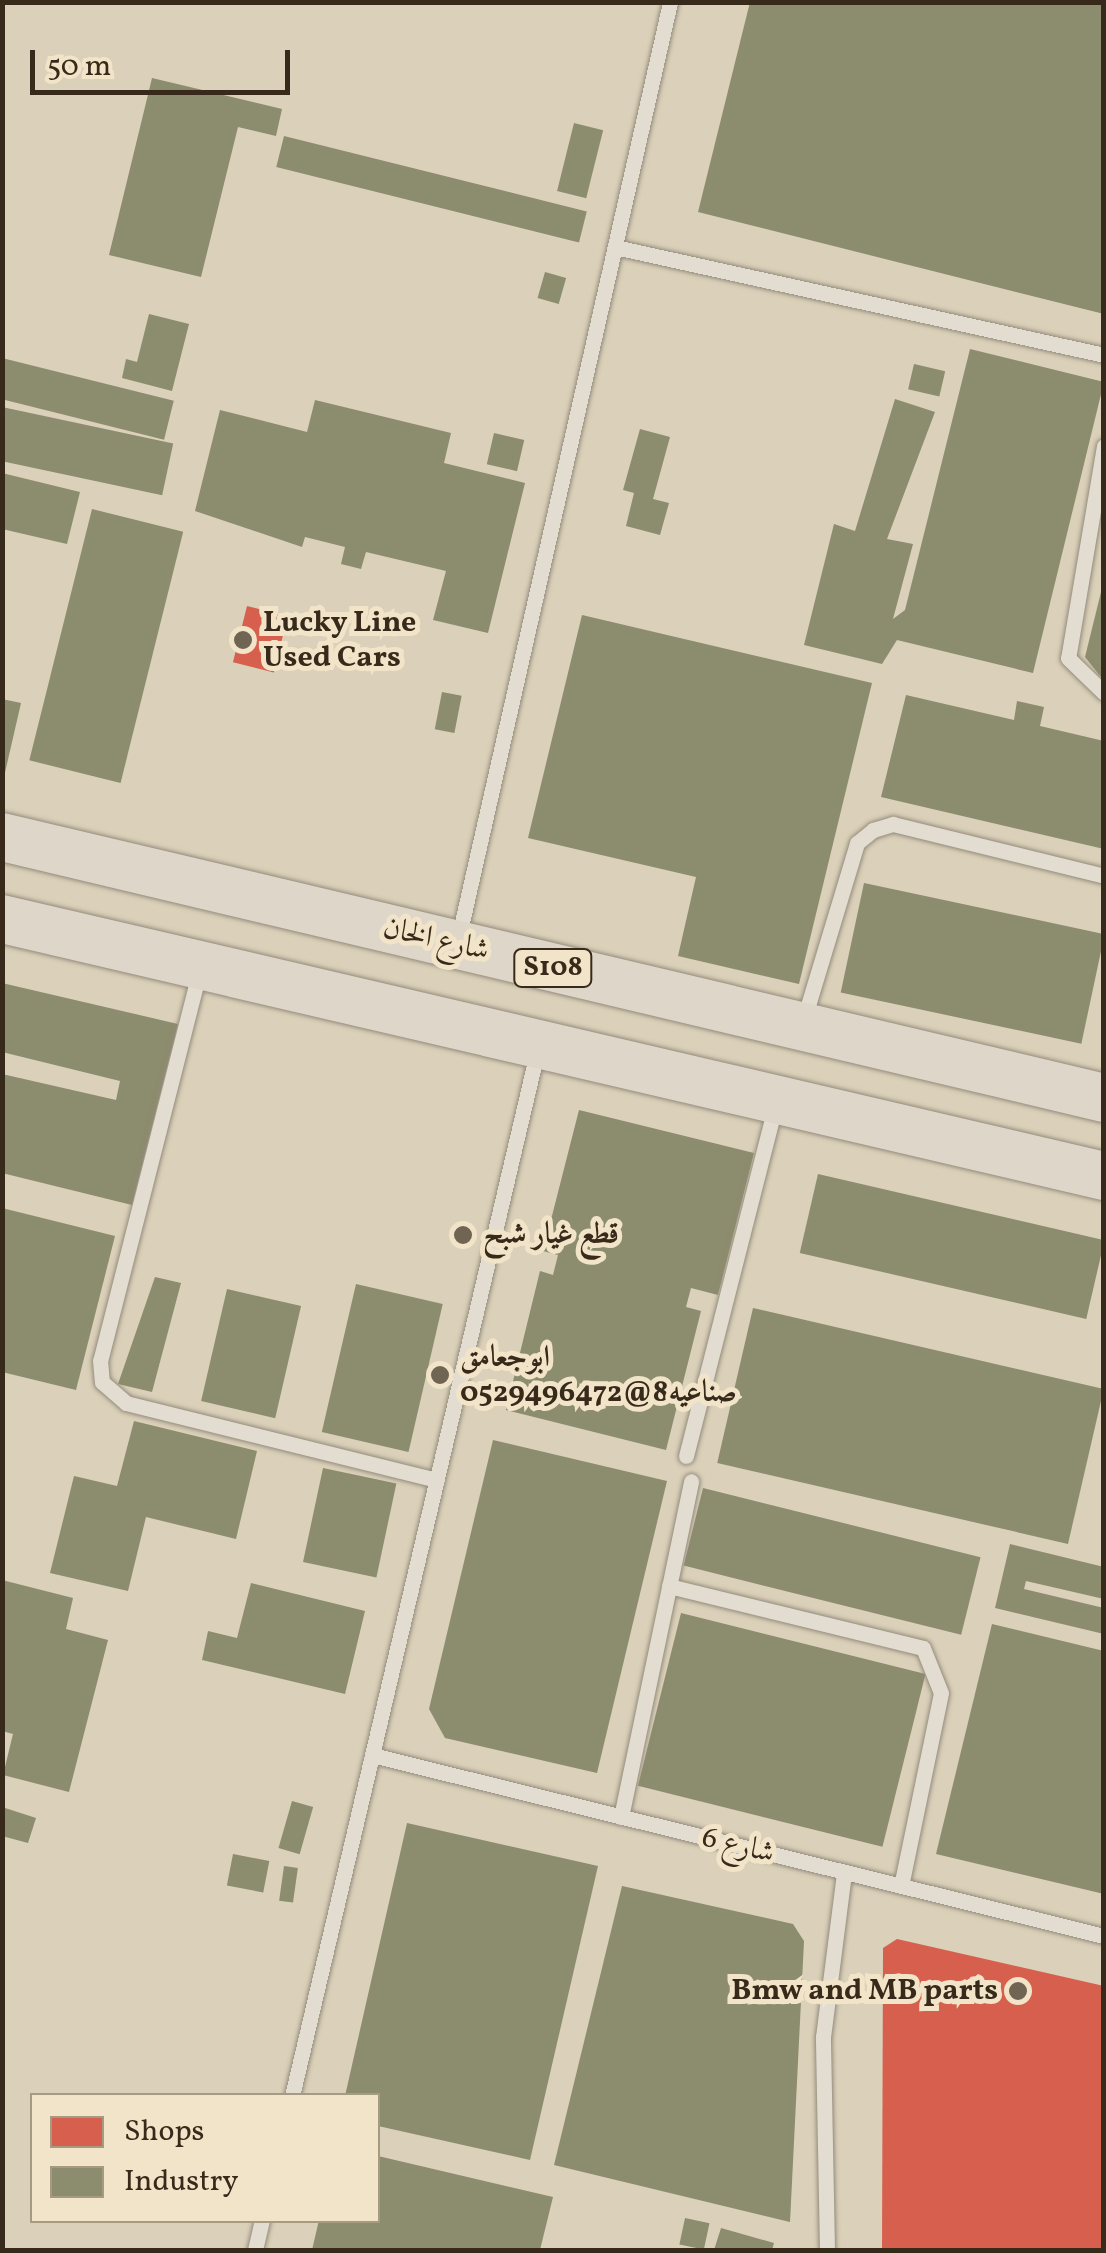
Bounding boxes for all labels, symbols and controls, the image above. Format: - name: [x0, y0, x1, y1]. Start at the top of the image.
- scale bar: [35, 30, 295, 92]
- text: 50 m: [47, 46, 111, 88]
- place label: Lucky Line Used Cars: [263, 605, 417, 676]
- marker: Lucky Line Used Cars: [232, 629, 254, 651]
- street label: شارع الخان: [380, 910, 492, 970]
- road number: S108: [513, 945, 593, 991]
- place label: قطع غيار شبح: [483, 1217, 619, 1253]
- marker: قطع غيار شبح: [452, 1224, 474, 1246]
- place label: ابوجعامق صناعيه8@0529496472: [460, 1340, 737, 1410]
- marker: ابوجعامق صناعيه8@0529496472: [429, 1364, 451, 1386]
- street label: شارع 6: [698, 1820, 778, 1872]
- place label: Bmw and MB parts: [731, 1973, 998, 2009]
- marker: Bmw and MB parts: [1007, 1980, 1029, 2002]
- legend: [30, 2093, 380, 2223]
- text: Shops: [124, 2111, 204, 2153]
- text: Industry: [124, 2161, 239, 2203]

